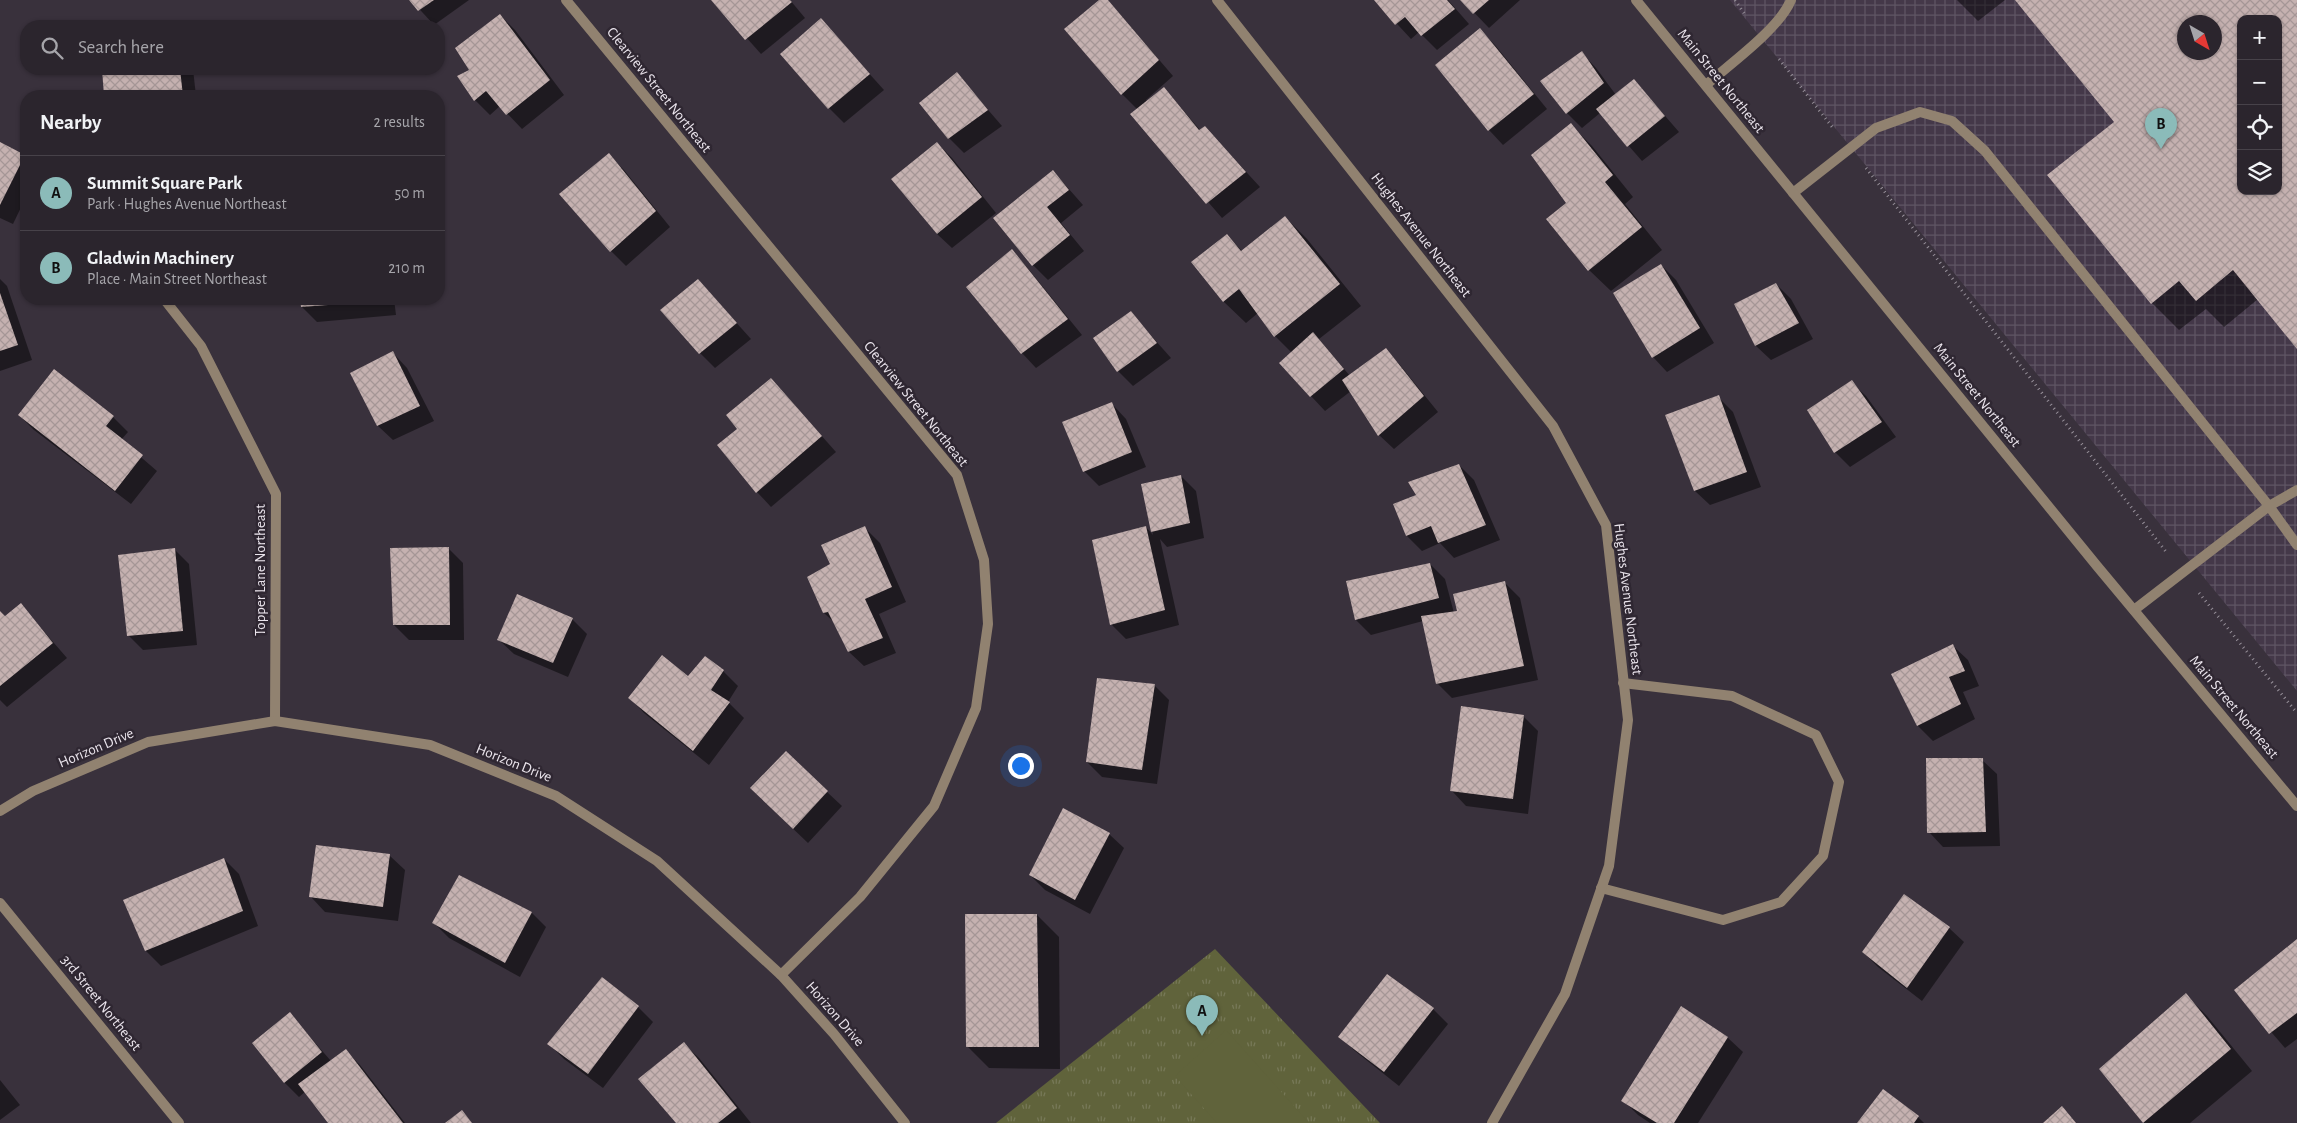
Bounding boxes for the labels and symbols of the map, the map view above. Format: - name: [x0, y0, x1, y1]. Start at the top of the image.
- north arrow: [2177, 15, 2222, 60]
- street label: Clearview Street Northeast: [604, 25, 714, 156]
- street label: Main Street Northeast: [1675, 26, 1768, 136]
- pin: B: [2145, 108, 2177, 149]
- street label: Hughes Avenue Northeast: [1368, 170, 1474, 300]
- street label: Clearview Street Northeast: [861, 339, 971, 470]
- street label: Main Street Northeast: [1931, 340, 2024, 450]
- street label: Topper Lane Northeast: [253, 504, 268, 636]
- street label: Hughes Avenue Northeast: [1611, 522, 1645, 676]
- street label: Main Street Northeast: [2187, 653, 2281, 761]
- street label: Horizon Drive: [56, 725, 136, 771]
- street label: Horizon Drive: [474, 741, 554, 785]
- your location: [1008, 753, 1034, 779]
- street label: 3rd Street Northeast: [58, 953, 144, 1054]
- street label: Horizon Drive: [803, 979, 867, 1049]
- pin: A: [1186, 995, 1218, 1036]

